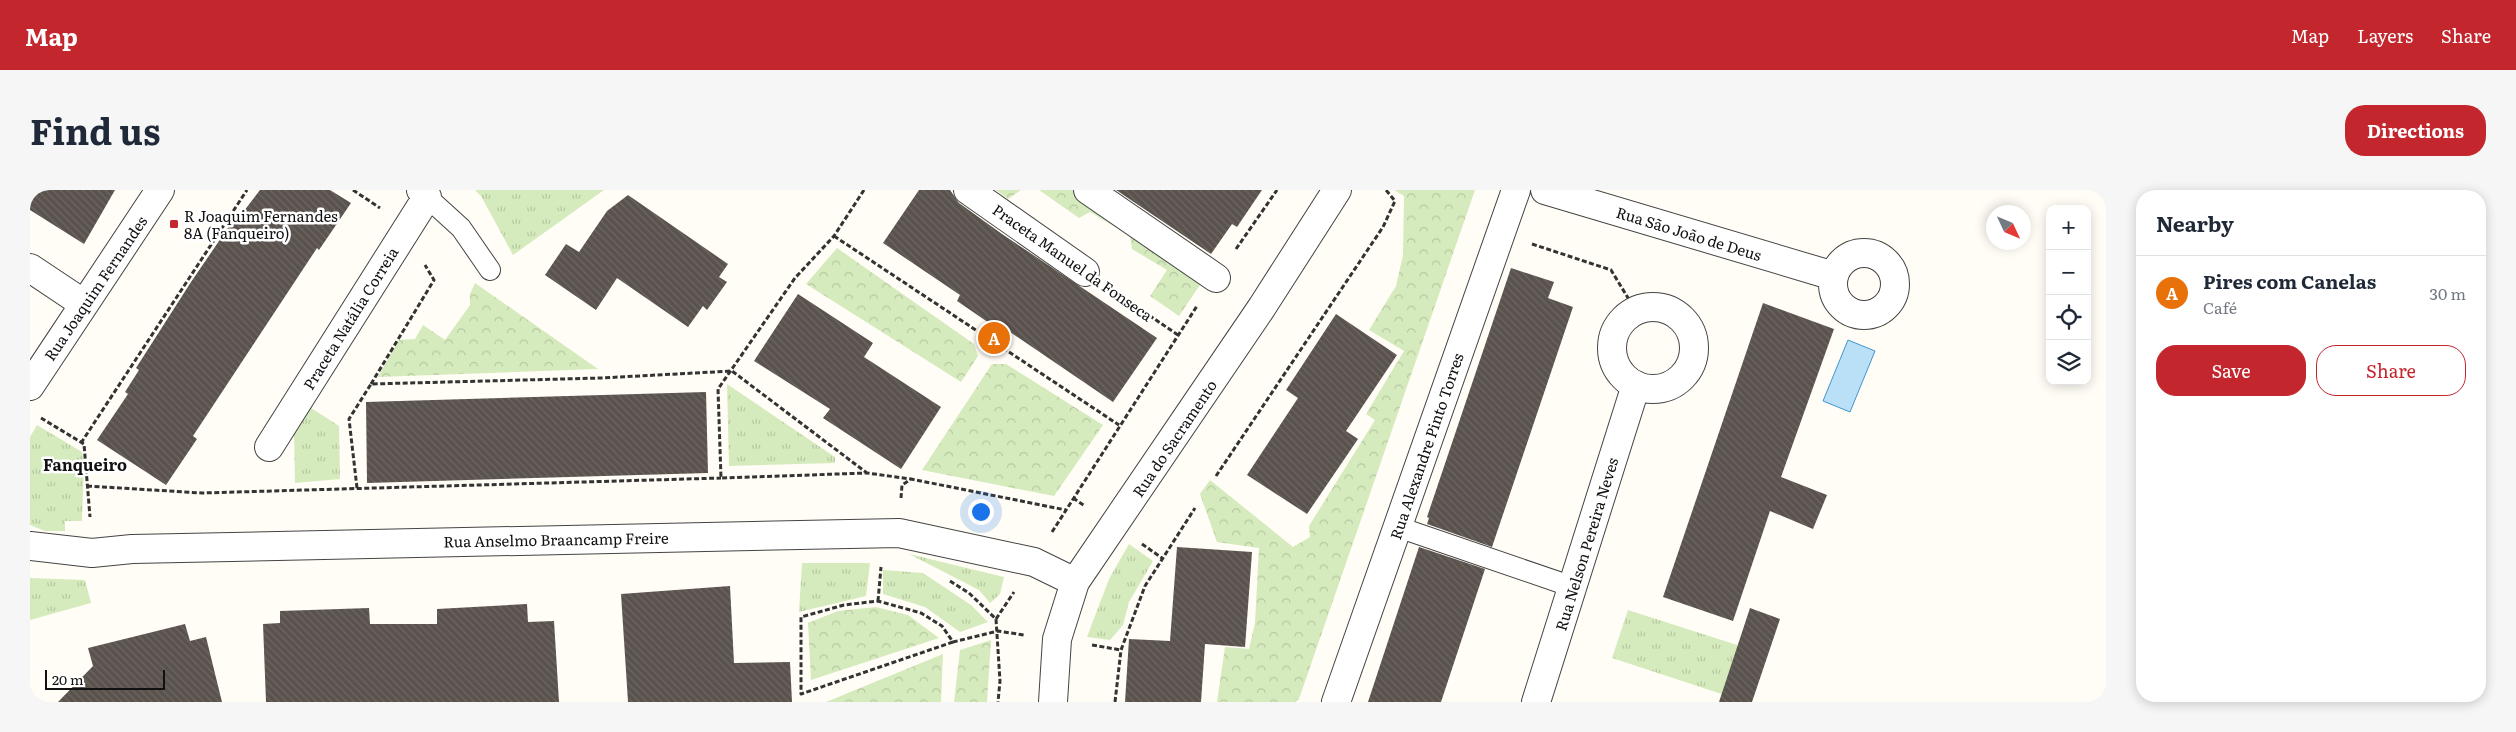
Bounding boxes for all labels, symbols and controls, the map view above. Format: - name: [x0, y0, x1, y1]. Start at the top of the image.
- text: Map: [25, 18, 78, 53]
- text: Map: [2291, 22, 2329, 49]
- text: Layers: [2357, 22, 2413, 49]
- text: Share: [2441, 22, 2491, 49]
- text: Find us: [30, 104, 160, 156]
- button: Directions: [2345, 105, 2486, 156]
- street label: Praceta Manuel da Fonseca: [988, 198, 1159, 327]
- street label: Rua São João de Deus: [1613, 200, 1765, 266]
- place label: R Joaquim Fernandes 8A (Fanqueiro): [184, 204, 338, 244]
- north arrow: [1986, 205, 2031, 250]
- map controls: [2046, 205, 2091, 385]
- button: +: [2046, 205, 2091, 250]
- text: Nearby: [2156, 207, 2234, 238]
- street label: Rua Joaquim Fernandes: [38, 211, 152, 365]
- marker: R Joaquim Fernandes 8A (Fanqueiro): [168, 218, 180, 230]
- street label: Praceta Natália Correia: [297, 241, 404, 394]
- button: −: [2046, 250, 2091, 295]
- text: Pires com Canelas: [2203, 267, 2376, 295]
- text: A: [2166, 281, 2178, 305]
- text: 30 m: [2429, 281, 2466, 305]
- button: locate: [2046, 295, 2091, 340]
- text: Café: [2203, 295, 2237, 319]
- pin: A: [978, 319, 1010, 357]
- button: layers: [2046, 340, 2091, 385]
- button: Save: [2156, 345, 2306, 396]
- button: Share: [2316, 345, 2466, 396]
- street label: Rua Alexandre Pinto Torres: [1383, 349, 1469, 542]
- street label: Rua do Sacramento: [1126, 374, 1222, 501]
- district label: Fanqueiro: [43, 452, 127, 476]
- street label: Rua Nelson Pereira Neves: [1549, 454, 1623, 634]
- your location: [968, 499, 994, 525]
- street label: Rua Anselmo Braancamp Freire: [443, 526, 669, 552]
- scale bar: [45, 667, 165, 690]
- text: 20 m: [52, 669, 84, 689]

